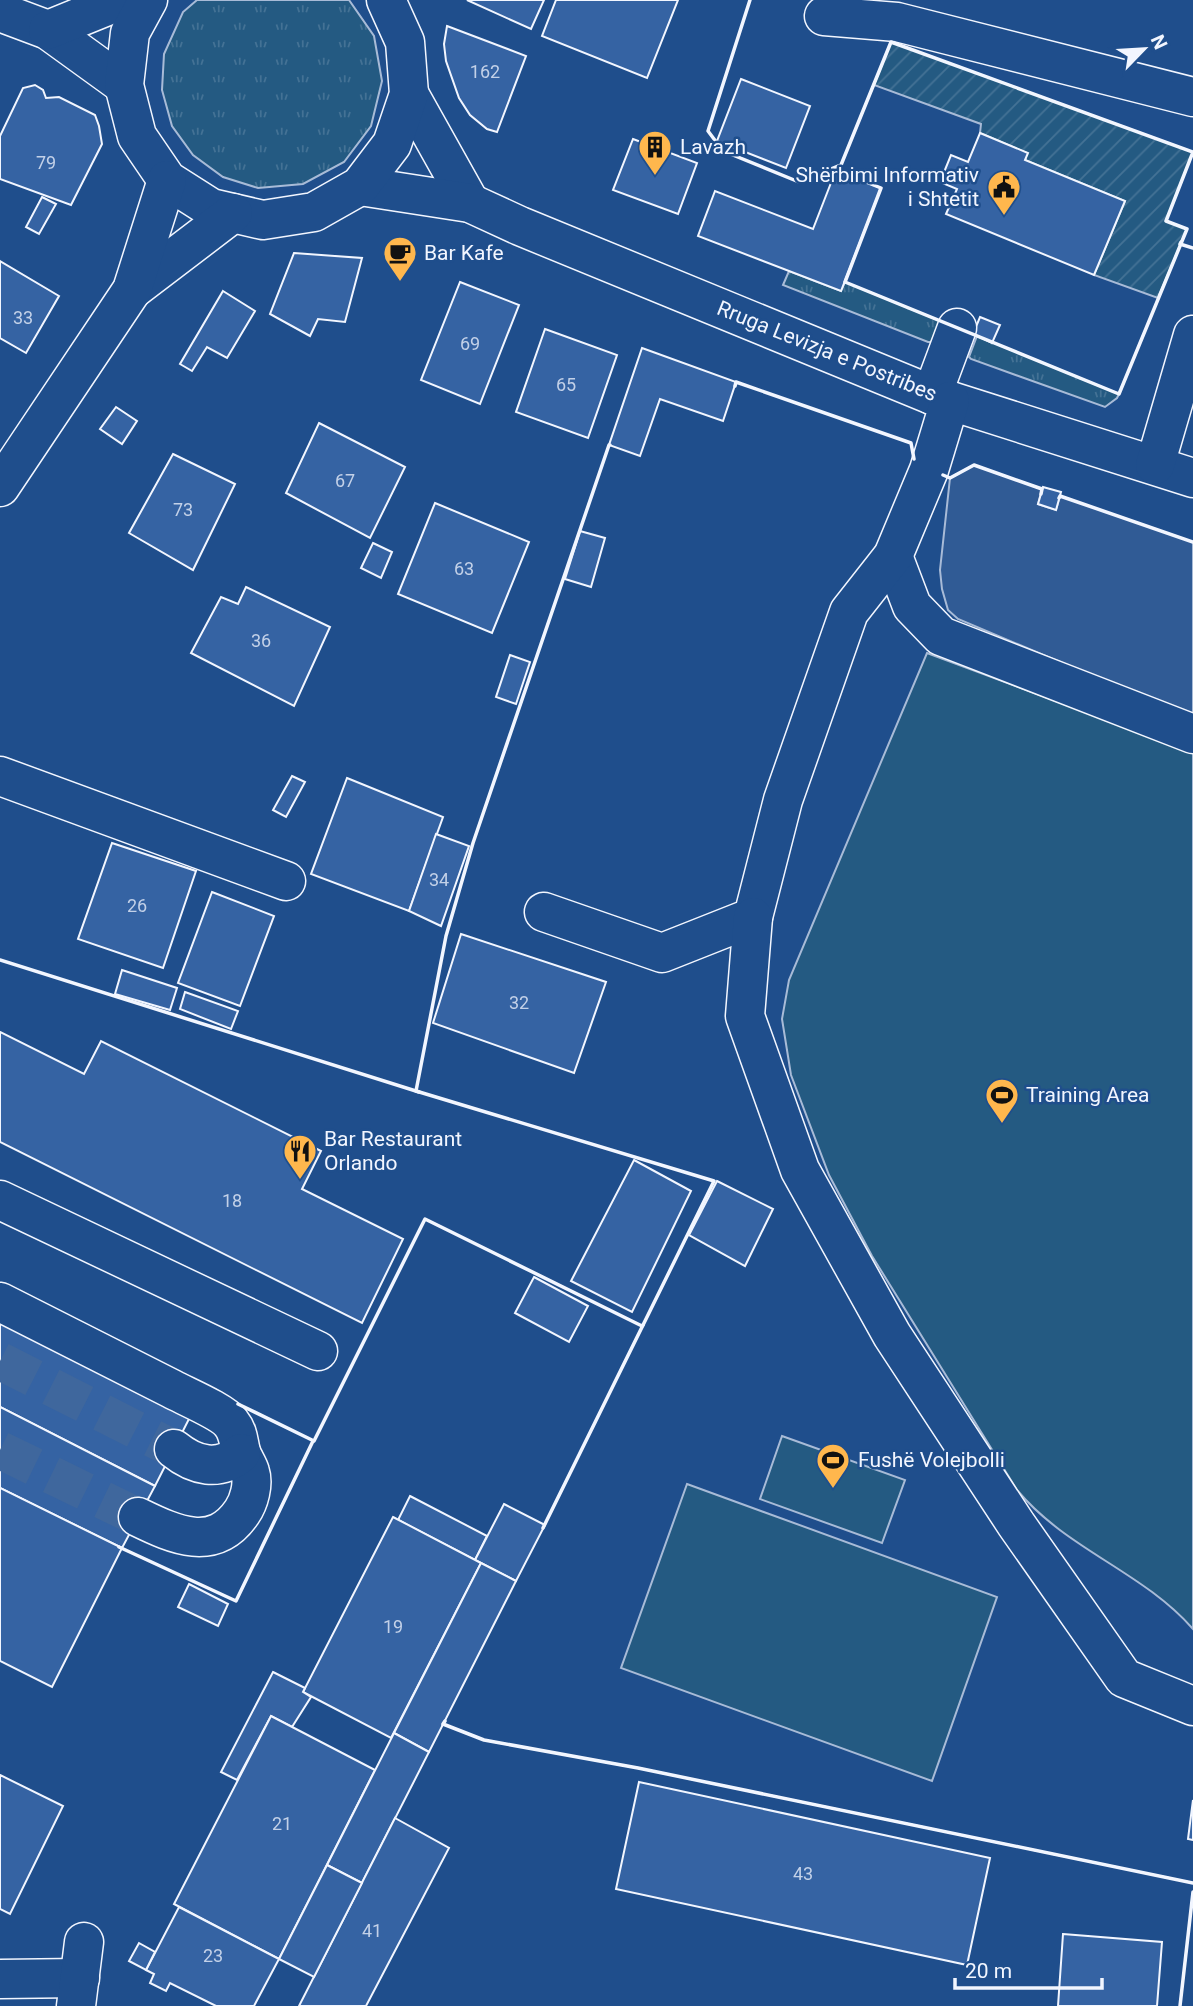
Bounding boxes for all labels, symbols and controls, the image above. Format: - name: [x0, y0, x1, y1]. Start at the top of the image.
- north arrow: [1109, 14, 1179, 84]
- text: N: [1146, 31, 1172, 53]
- house number: 162: [470, 61, 500, 82]
- building icon: Lavazh: [636, 128, 674, 177]
- place label: Lavazh: [680, 135, 746, 159]
- house number: 79: [36, 152, 56, 173]
- place label: Shërbimi Informativ i Shtetit: [795, 163, 979, 211]
- public building icon: Shërbimi Informativ i Shtetit: [985, 168, 1023, 217]
- cafe icon: Bar Kafe: [381, 234, 419, 283]
- place label: Bar Kafe: [424, 241, 504, 265]
- street label: Rruga Levizja e Postribes: [714, 296, 940, 406]
- house number: 33: [13, 307, 33, 328]
- house number: 69: [460, 333, 480, 354]
- house number: 65: [556, 374, 576, 395]
- house number: 67: [335, 470, 355, 491]
- house number: 73: [173, 499, 193, 520]
- house number: 63: [454, 558, 474, 579]
- house number: 36: [251, 630, 271, 651]
- house number: 34: [429, 869, 449, 890]
- house number: 26: [127, 895, 147, 916]
- house number: 32: [509, 992, 529, 1013]
- sports icon: Training Area: [983, 1076, 1021, 1125]
- place label: Training Area: [1026, 1083, 1149, 1107]
- place label: Bar Restaurant Orlando: [324, 1127, 462, 1175]
- restaurant icon: Bar Restaurant Orlando: [281, 1132, 319, 1181]
- house number: 18: [222, 1190, 242, 1211]
- sports icon: Fushë Volejbolli: [814, 1441, 852, 1490]
- place label: Fushë Volejbolli: [858, 1448, 1005, 1472]
- house number: 19: [383, 1616, 403, 1637]
- house number: 21: [272, 1813, 292, 1834]
- house number: 43: [793, 1863, 813, 1884]
- house number: 41: [362, 1920, 382, 1941]
- house number: 23: [203, 1945, 223, 1966]
- scale bar: [955, 1946, 1102, 1990]
- text: 20 m: [965, 1959, 1012, 1983]

